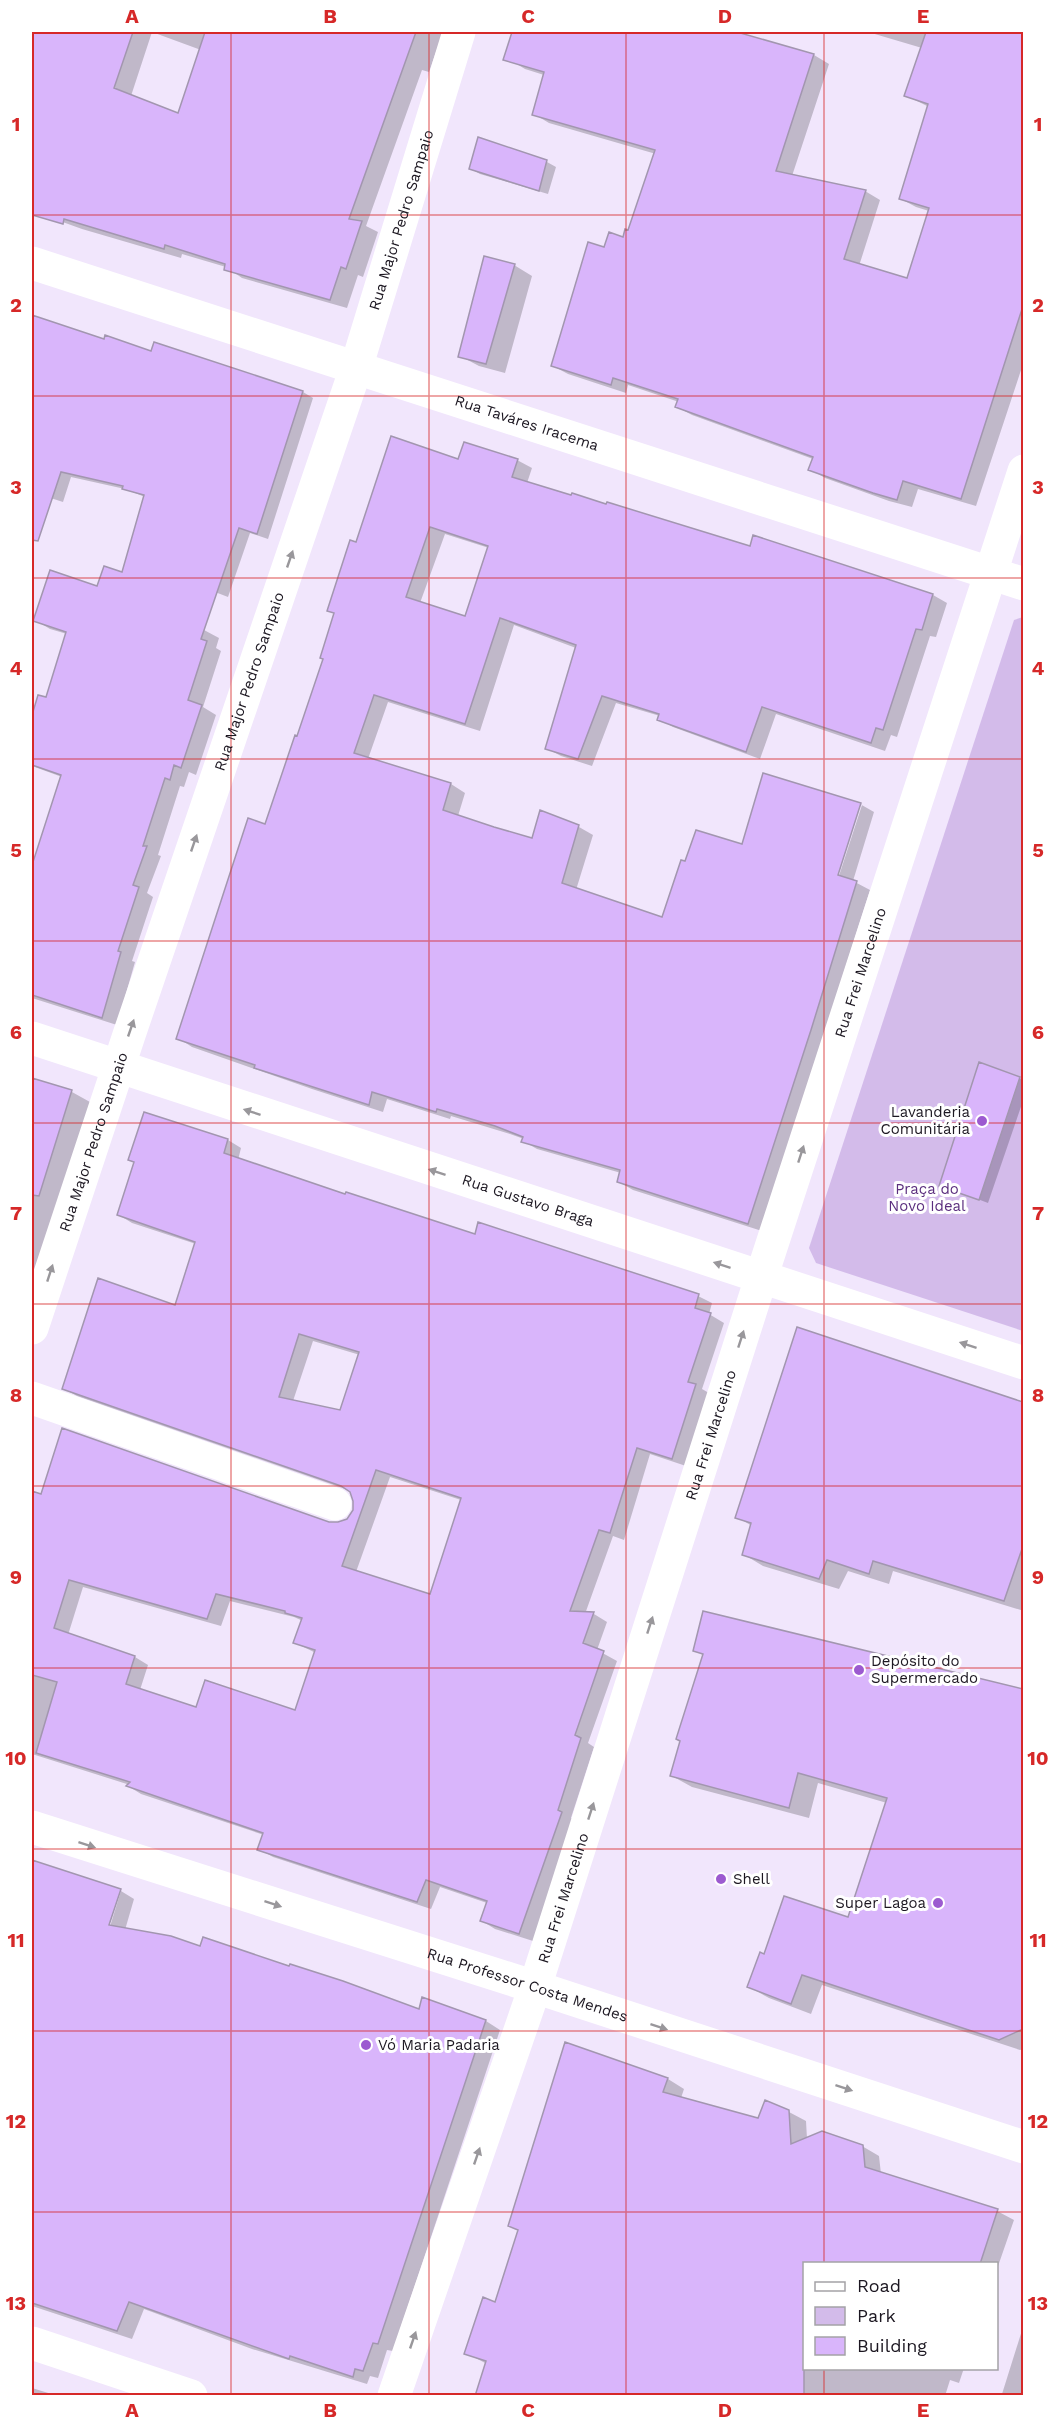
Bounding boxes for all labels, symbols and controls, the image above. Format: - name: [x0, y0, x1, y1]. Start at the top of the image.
- text: A: [125, 4, 139, 28]
- text: B: [323, 4, 337, 28]
- text: C: [521, 4, 535, 28]
- text: D: [718, 4, 732, 28]
- text: E: [917, 4, 929, 28]
- text: 1: [12, 112, 20, 136]
- text: 1: [1034, 112, 1042, 136]
- street label: Rua Major Pedro Sampaio: [365, 128, 437, 312]
- text: 2: [10, 293, 22, 317]
- text: 2: [1032, 293, 1044, 317]
- street label: Rua Taváres Iracema: [453, 391, 601, 455]
- text: 3: [10, 475, 22, 499]
- text: 3: [1032, 475, 1044, 499]
- one-way arrow: [286, 550, 296, 568]
- street label: Rua Major Pedro Sampaio: [211, 590, 288, 773]
- text: 4: [10, 656, 23, 680]
- text: 4: [1032, 656, 1045, 680]
- one-way arrow: [189, 834, 199, 852]
- text: 5: [10, 838, 22, 862]
- text: 5: [1032, 838, 1044, 862]
- street label: Rua Frei Marcelino: [831, 905, 890, 1040]
- one-way arrow: [127, 1019, 136, 1037]
- text: 6: [10, 1020, 22, 1044]
- text: 6: [1032, 1020, 1044, 1044]
- street label: Rua Major Pedro Sampaio: [56, 1050, 132, 1234]
- place label: Lavanderia Comunitária: [881, 1103, 971, 1138]
- one-way arrow: [243, 1107, 261, 1116]
- marker: Lavanderia Comunitária: [975, 1114, 989, 1128]
- one-way arrow: [797, 1145, 806, 1163]
- one-way arrow: [428, 1167, 446, 1177]
- street label: Rua Gustavo Braga: [460, 1171, 597, 1231]
- park label: Praça do Novo Ideal: [888, 1180, 966, 1215]
- text: 7: [10, 1201, 22, 1225]
- text: 7: [1032, 1201, 1044, 1225]
- one-way arrow: [713, 1260, 731, 1270]
- one-way arrow: [46, 1264, 55, 1282]
- one-way arrow: [737, 1330, 746, 1348]
- one-way arrow: [959, 1340, 977, 1349]
- street label: Rua Frei Marcelino: [682, 1368, 740, 1502]
- text: 8: [10, 1383, 22, 1407]
- text: 8: [1032, 1383, 1044, 1407]
- text: 9: [10, 1565, 22, 1589]
- text: 9: [1032, 1565, 1044, 1589]
- one-way arrow: [646, 1616, 655, 1634]
- place label: Depósito do Supermercado: [871, 1652, 978, 1687]
- marker: Depósito do Supermercado: [852, 1663, 866, 1677]
- text: 10: [5, 1746, 27, 1770]
- text: 10: [1027, 1746, 1049, 1770]
- one-way arrow: [587, 1802, 596, 1820]
- street label: Rua Frei Marcelino: [534, 1831, 593, 1965]
- one-way arrow: [78, 1841, 96, 1850]
- place label: Shell: [733, 1870, 770, 1888]
- marker: Shell: [714, 1872, 728, 1886]
- place label: Super Lagoa: [835, 1894, 926, 1912]
- marker: Super Lagoa: [931, 1896, 945, 1910]
- one-way arrow: [264, 1900, 282, 1909]
- text: 11: [7, 1928, 25, 1952]
- text: 11: [1029, 1928, 1047, 1952]
- street label: Rua Professor Costa Mendes: [425, 1944, 630, 2026]
- one-way arrow: [650, 2023, 668, 2033]
- place label: Vó Maria Padaria: [378, 2036, 500, 2054]
- marker: Vó Maria Padaria: [359, 2038, 373, 2052]
- one-way arrow: [835, 2084, 853, 2093]
- text: 12: [6, 2109, 26, 2133]
- text: 12: [1028, 2109, 1048, 2133]
- one-way arrow: [472, 2147, 482, 2165]
- legend: [803, 2262, 998, 2370]
- text: Road: [857, 2275, 901, 2296]
- text: 13: [6, 2291, 26, 2315]
- text: 13: [1028, 2291, 1048, 2315]
- text: Park: [857, 2305, 896, 2326]
- one-way arrow: [409, 2331, 419, 2349]
- text: Building: [857, 2335, 927, 2356]
- text: A: [125, 2398, 139, 2422]
- text: B: [323, 2398, 337, 2422]
- text: C: [521, 2398, 535, 2422]
- text: D: [718, 2398, 732, 2422]
- text: E: [917, 2398, 929, 2422]

